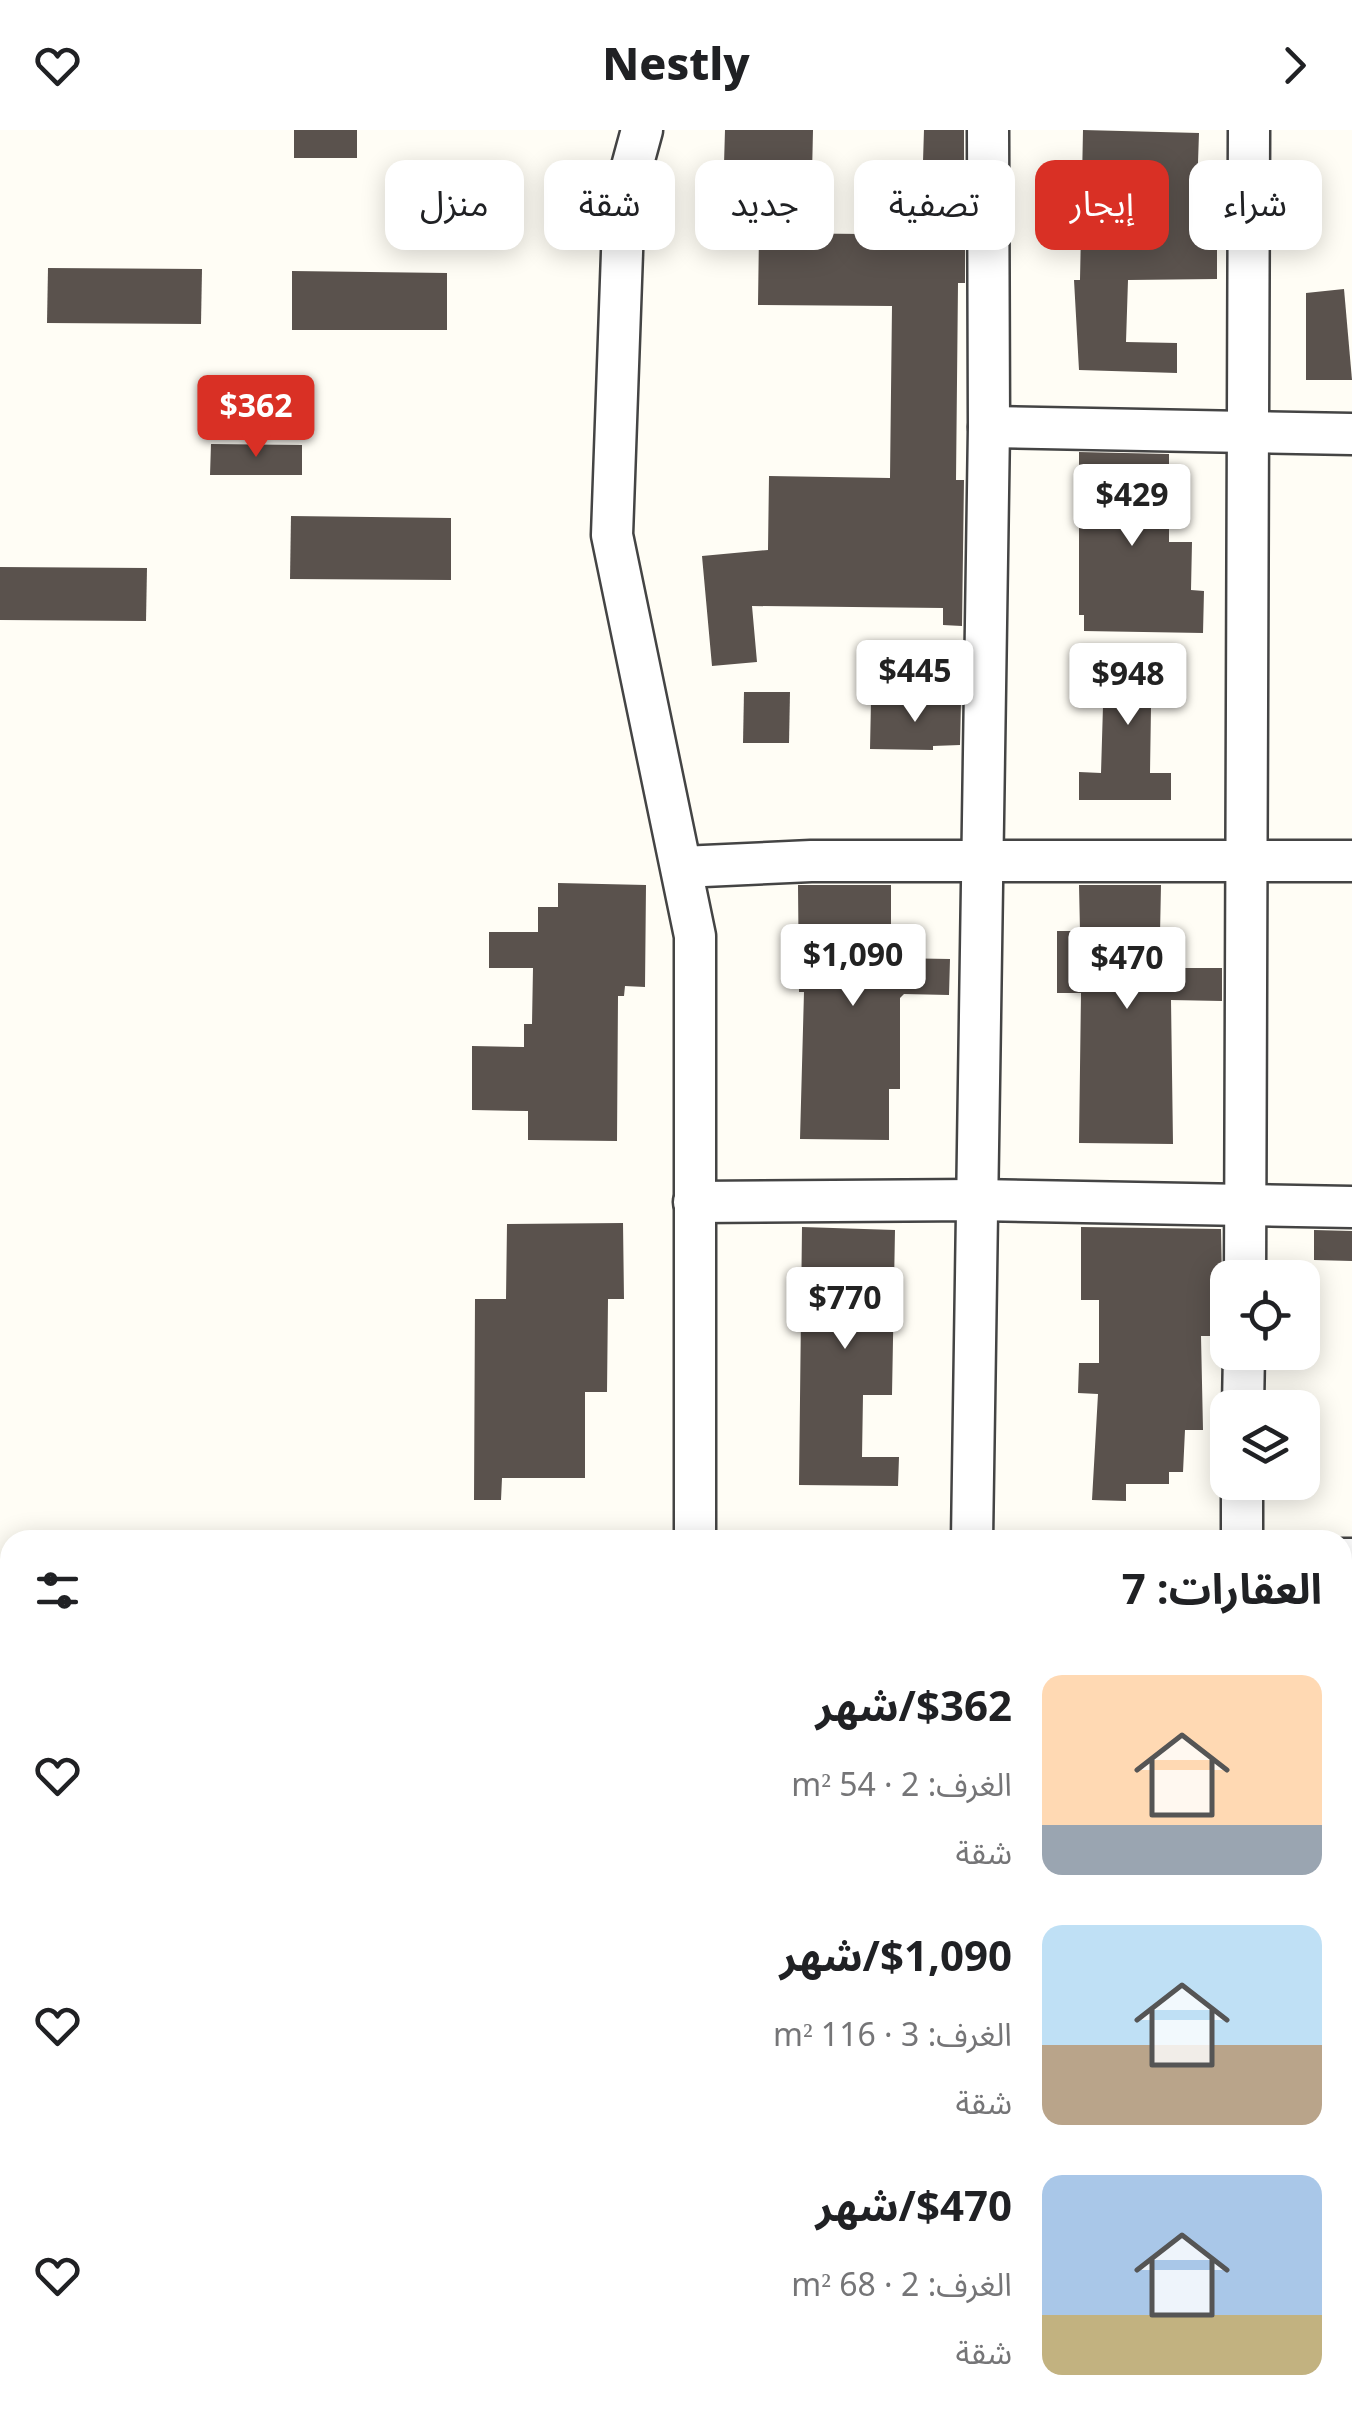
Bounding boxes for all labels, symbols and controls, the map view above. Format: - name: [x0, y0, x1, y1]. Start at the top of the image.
- text: Nestly: [602, 18, 750, 113]
- icon: heart: [30, 38, 85, 93]
- icon: forward: [1267, 38, 1322, 93]
- chip: منزل: [385, 160, 524, 250]
- chip: شقة: [544, 160, 675, 250]
- chip: جديد: [695, 160, 834, 250]
- chip: تصفية: [854, 160, 1015, 250]
- chip: إيجار: [1035, 160, 1169, 250]
- chip: شراء: [1189, 160, 1322, 250]
- text: $362: [219, 373, 293, 441]
- pin: $362: [197, 375, 315, 460]
- text: $429: [1095, 462, 1169, 530]
- pin: $429: [1073, 464, 1191, 549]
- text: $445: [878, 638, 952, 706]
- pin: $445: [856, 640, 974, 725]
- text: $948: [1091, 641, 1165, 709]
- pin: $948: [1069, 643, 1187, 728]
- text: $1,090: [803, 922, 903, 990]
- pin: $1,090: [772, 924, 934, 1009]
- text: $470: [1090, 925, 1164, 993]
- pin: $470: [1068, 927, 1186, 1012]
- map controls: [1210, 1260, 1320, 1500]
- button: locate: [1210, 1260, 1320, 1370]
- text: $770: [808, 1265, 882, 1333]
- pin: $770: [786, 1267, 904, 1352]
- button: layers: [1210, 1390, 1320, 1500]
- text: العقارات: 7: [1122, 1546, 1322, 1635]
- icon: filters: [30, 1563, 85, 1618]
- text: $362/شهر: [816, 1663, 1012, 1752]
- icon: home: [1122, 1715, 1242, 1835]
- icon: heart: [30, 1748, 85, 1803]
- text: الغرف: 2 · 54 m²: [791, 1752, 1012, 1820]
- text: شقة: [956, 1820, 1012, 1888]
- text: $1,090/شهر: [780, 1913, 1012, 2002]
- icon: home: [1122, 1965, 1242, 2085]
- icon: heart: [30, 1998, 85, 2053]
- text: الغرف: 3 · 116 m²: [773, 2002, 1012, 2070]
- text: شقة: [956, 2070, 1012, 2138]
- text: $470/شهر: [816, 2163, 1012, 2252]
- icon: home: [1122, 2215, 1242, 2335]
- icon: heart: [30, 2248, 85, 2303]
- text: الغرف: 2 · 68 m²: [791, 2252, 1012, 2320]
- text: شقة: [956, 2320, 1012, 2388]

